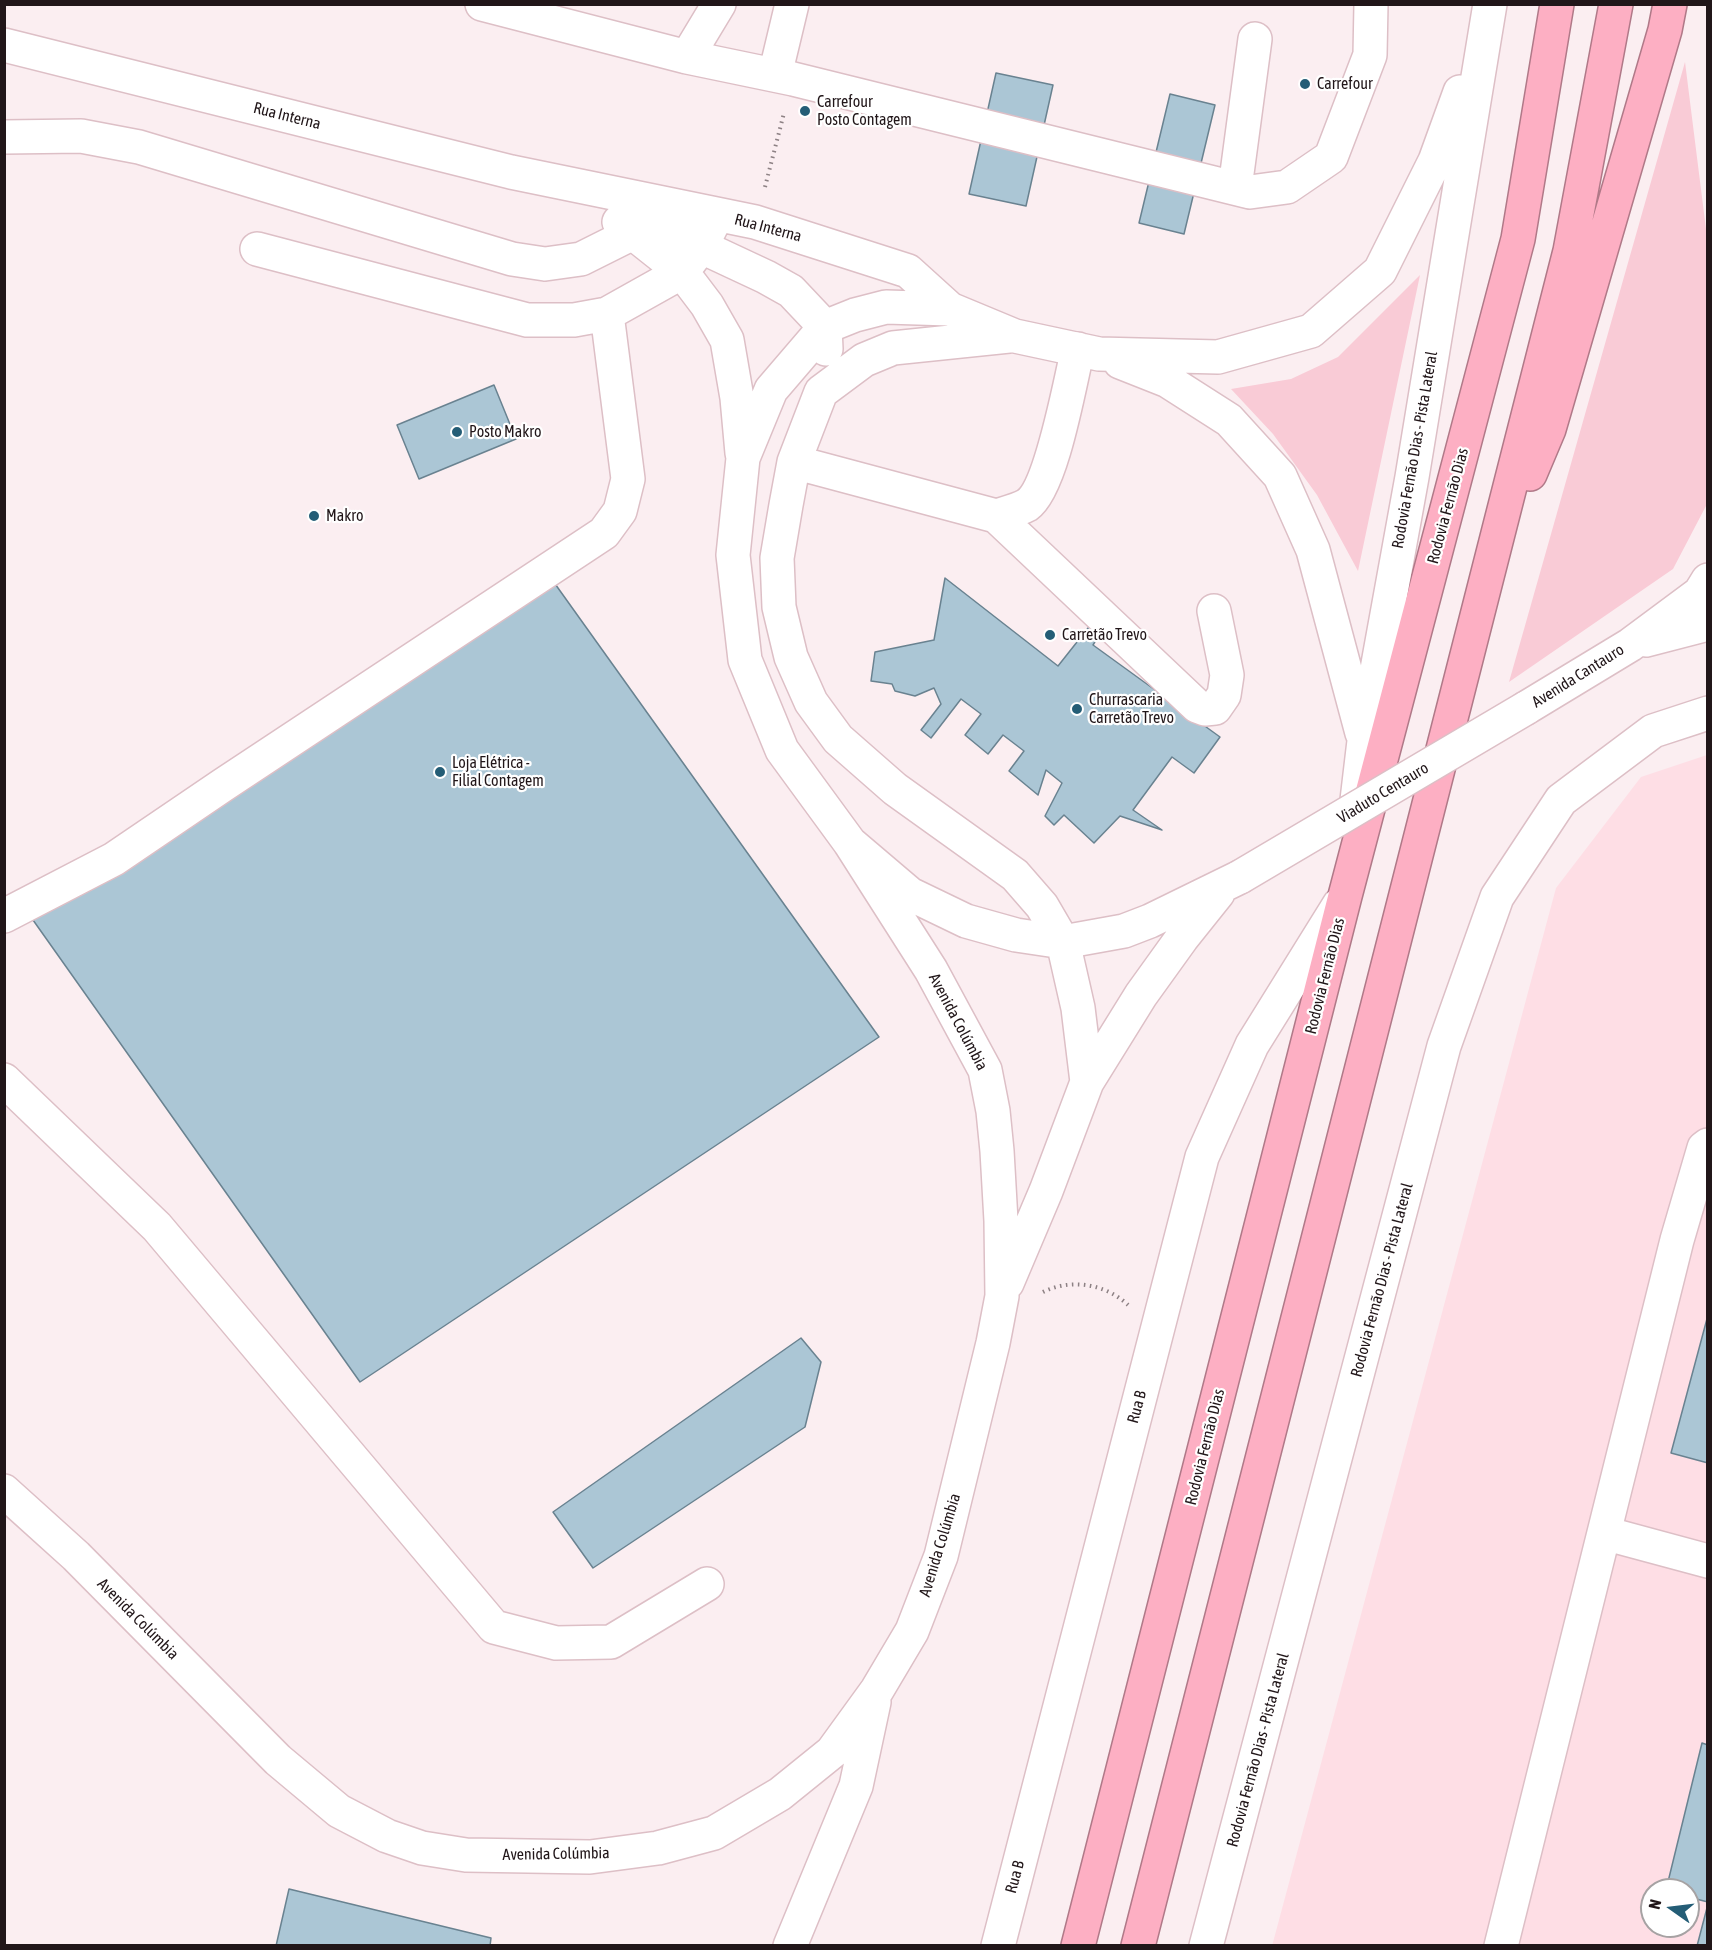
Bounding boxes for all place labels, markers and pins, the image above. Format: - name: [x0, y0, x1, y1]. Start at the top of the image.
- place label: Carrefour: [1317, 74, 1373, 94]
- marker: Carrefour: [1298, 77, 1312, 91]
- place label: Carrefour Posto Contagem: [817, 92, 912, 130]
- marker: Carrefour Posto Contagem: [798, 104, 812, 118]
- place label: Posto Makro: [469, 422, 541, 442]
- marker: Posto Makro: [450, 425, 464, 439]
- place label: Makro: [326, 506, 363, 526]
- marker: Makro: [307, 509, 321, 523]
- place label: Carretão Trevo: [1062, 625, 1147, 645]
- marker: Carretão Trevo: [1043, 628, 1057, 642]
- place label: Churrascaria Carretão Trevo: [1089, 690, 1174, 728]
- marker: Churrascaria Carretão Trevo: [1070, 702, 1084, 716]
- place label: Loja Elétrica - Filial Contagem: [452, 753, 544, 791]
- marker: Loja Elétrica - Filial Contagem: [433, 765, 447, 779]

